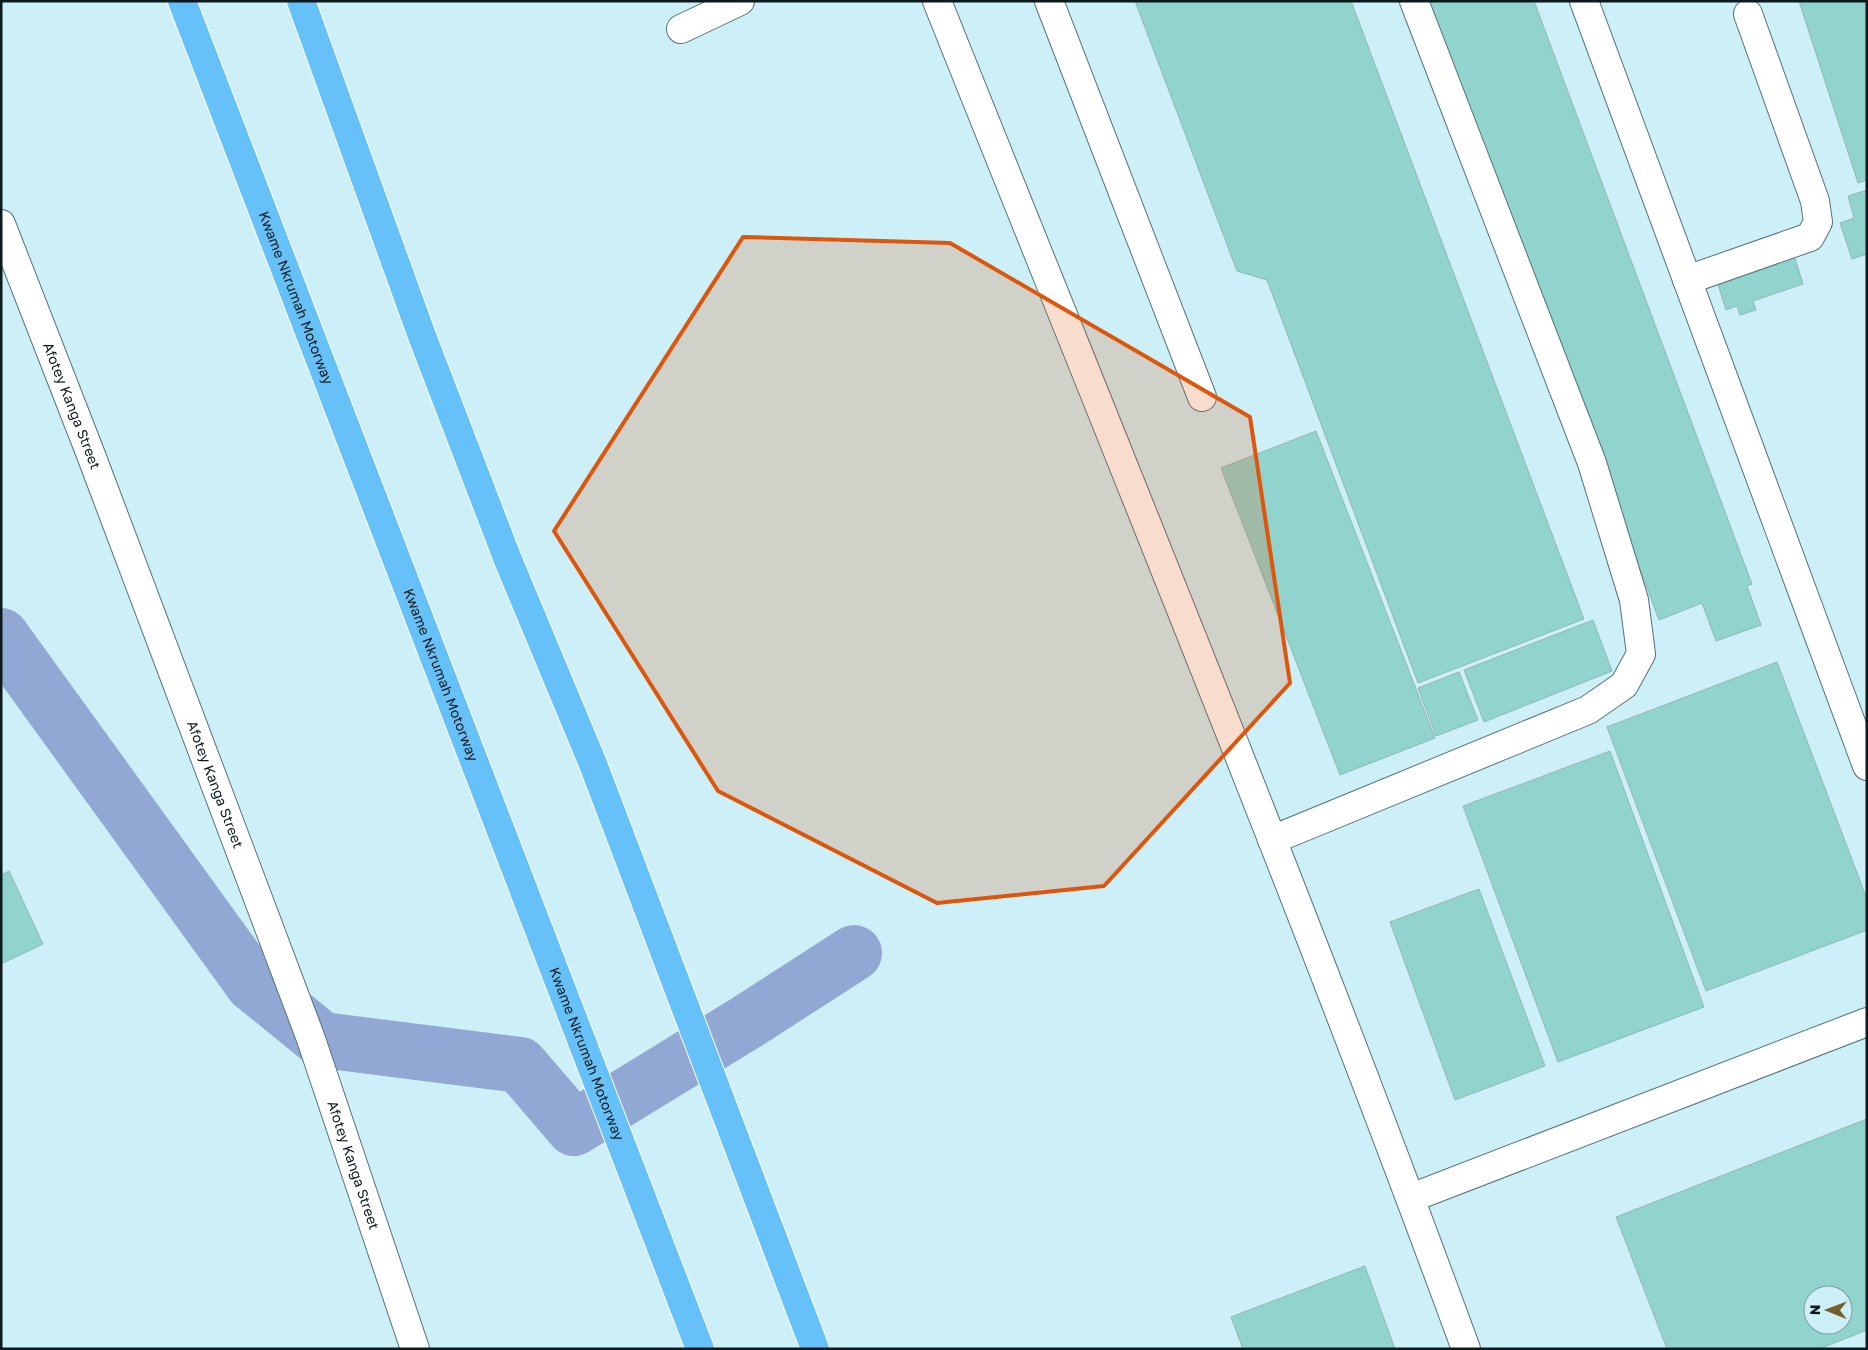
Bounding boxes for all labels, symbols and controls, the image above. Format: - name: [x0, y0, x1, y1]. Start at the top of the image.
- street label: Kwame Nkrumah Motorway: [256, 209, 338, 387]
- street label: Afotey Kanga Street: [40, 340, 105, 471]
- street label: Kwame Nkrumah Motorway: [401, 586, 482, 764]
- street label: Afotey Kanga Street: [184, 718, 247, 850]
- street label: Kwame Nkrumah Motorway: [546, 965, 628, 1143]
- street label: Afotey Kanga Street: [324, 1098, 383, 1232]
- north arrow: [1803, 1285, 1853, 1335]
- text: N: [1806, 1304, 1823, 1315]

